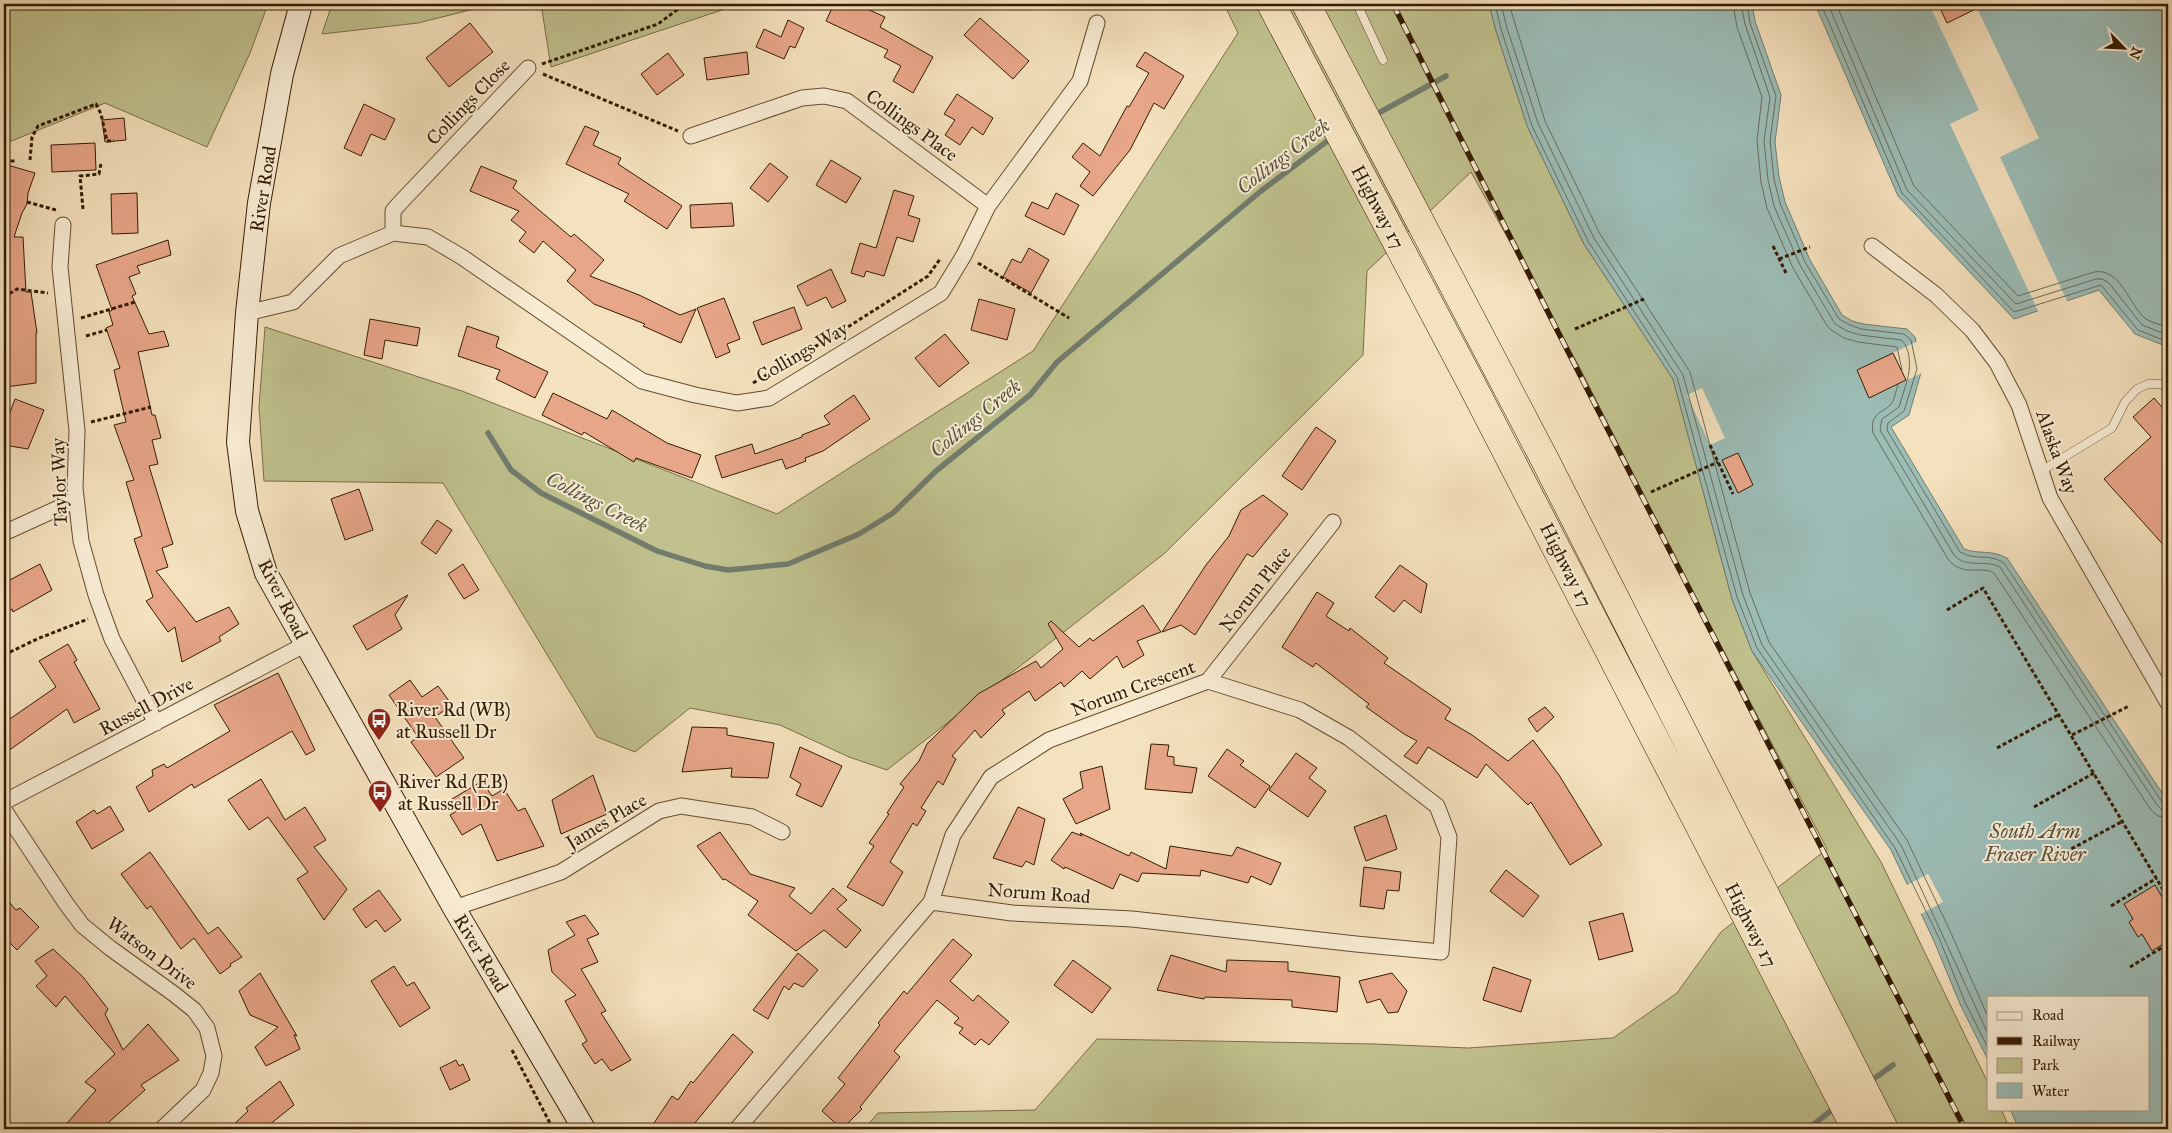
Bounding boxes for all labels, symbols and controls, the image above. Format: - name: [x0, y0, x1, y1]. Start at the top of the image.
- north arrow: [2100, 22, 2150, 72]
- text: N: [2125, 44, 2146, 62]
- street label: Collings Close: [421, 54, 516, 151]
- street label: Collings Place: [861, 84, 963, 167]
- water label: Collings Creek: [1232, 113, 1335, 199]
- street label: River Road: [245, 144, 281, 234]
- street label: Highway 17: [1345, 161, 1410, 253]
- street label: Collings Way: [752, 316, 853, 388]
- water label: Collings Creek: [924, 374, 1026, 462]
- street label: Alaska Way: [2031, 406, 2083, 498]
- street label: Taylor Way: [46, 436, 72, 526]
- water label: Collings Creek: [542, 466, 652, 538]
- street label: Highway 17: [1534, 519, 1597, 612]
- street label: Norum Place: [1214, 541, 1296, 637]
- street label: River Road: [253, 555, 313, 643]
- street label: Norum Crescent: [1068, 655, 1198, 721]
- street label: Russell Drive: [95, 672, 197, 740]
- place label: River Rd (WB) at Russell Dr: [396, 698, 511, 743]
- bus stop icon: River Rd (WB) at Russell Dr: [366, 707, 392, 741]
- place label: River Rd (EB) at Russell Dr: [398, 770, 508, 815]
- bus stop icon: River Rd (EB) at Russell Dr: [367, 779, 393, 813]
- street label: James Place: [560, 788, 651, 856]
- water label: South Arm Fraser River: [1983, 819, 2087, 866]
- street label: Norum Road: [987, 878, 1092, 908]
- street label: Highway 17: [1719, 879, 1782, 972]
- street label: River Road: [449, 910, 513, 997]
- street label: Watson Drive: [102, 912, 202, 994]
- legend: [1987, 996, 2150, 1110]
- text: Road: [2032, 1006, 2064, 1024]
- text: Railway: [2032, 1032, 2081, 1050]
- text: Park: [2032, 1056, 2059, 1074]
- text: Water: [2032, 1082, 2069, 1100]

